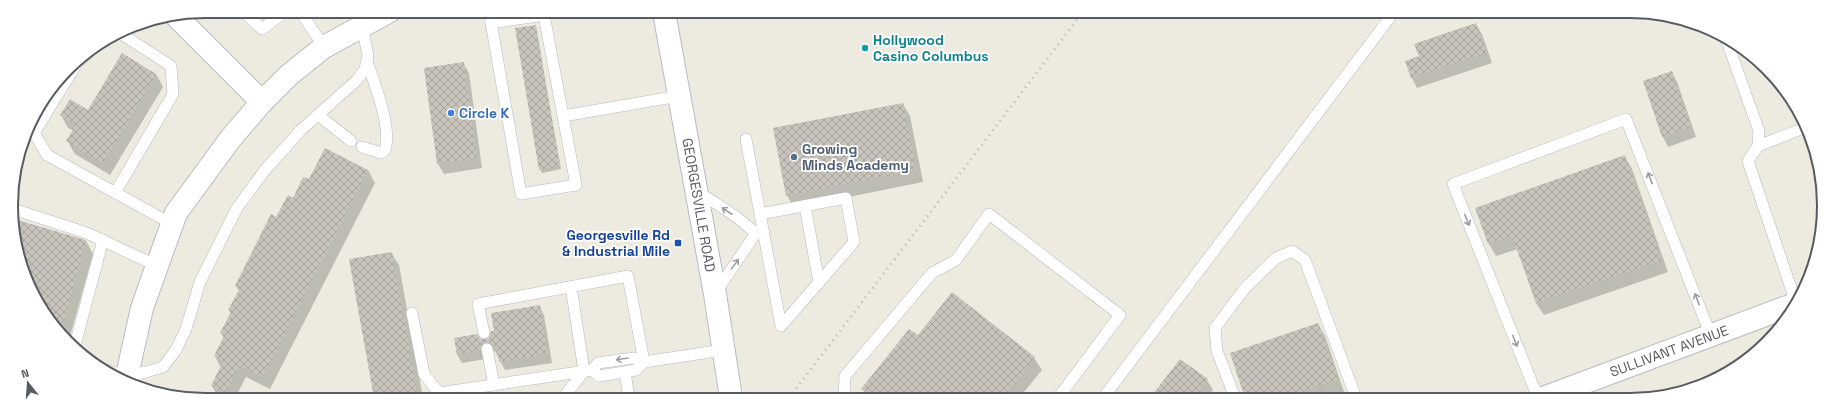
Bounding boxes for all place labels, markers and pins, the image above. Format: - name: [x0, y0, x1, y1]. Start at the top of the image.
- place label: Hollywood Casino Columbus: [873, 31, 989, 65]
- marker: Hollywood Casino Columbus: [860, 43, 870, 53]
- place label: Circle K: [459, 104, 510, 122]
- marker: Circle K: [446, 108, 456, 118]
- place label: Growing Minds Academy: [802, 140, 909, 174]
- marker: Growing Minds Academy: [789, 152, 799, 162]
- place label: Georgesville Rd & Industrial Mile: [562, 226, 670, 260]
- marker: Georgesville Rd & Industrial Mile: [673, 238, 683, 248]

